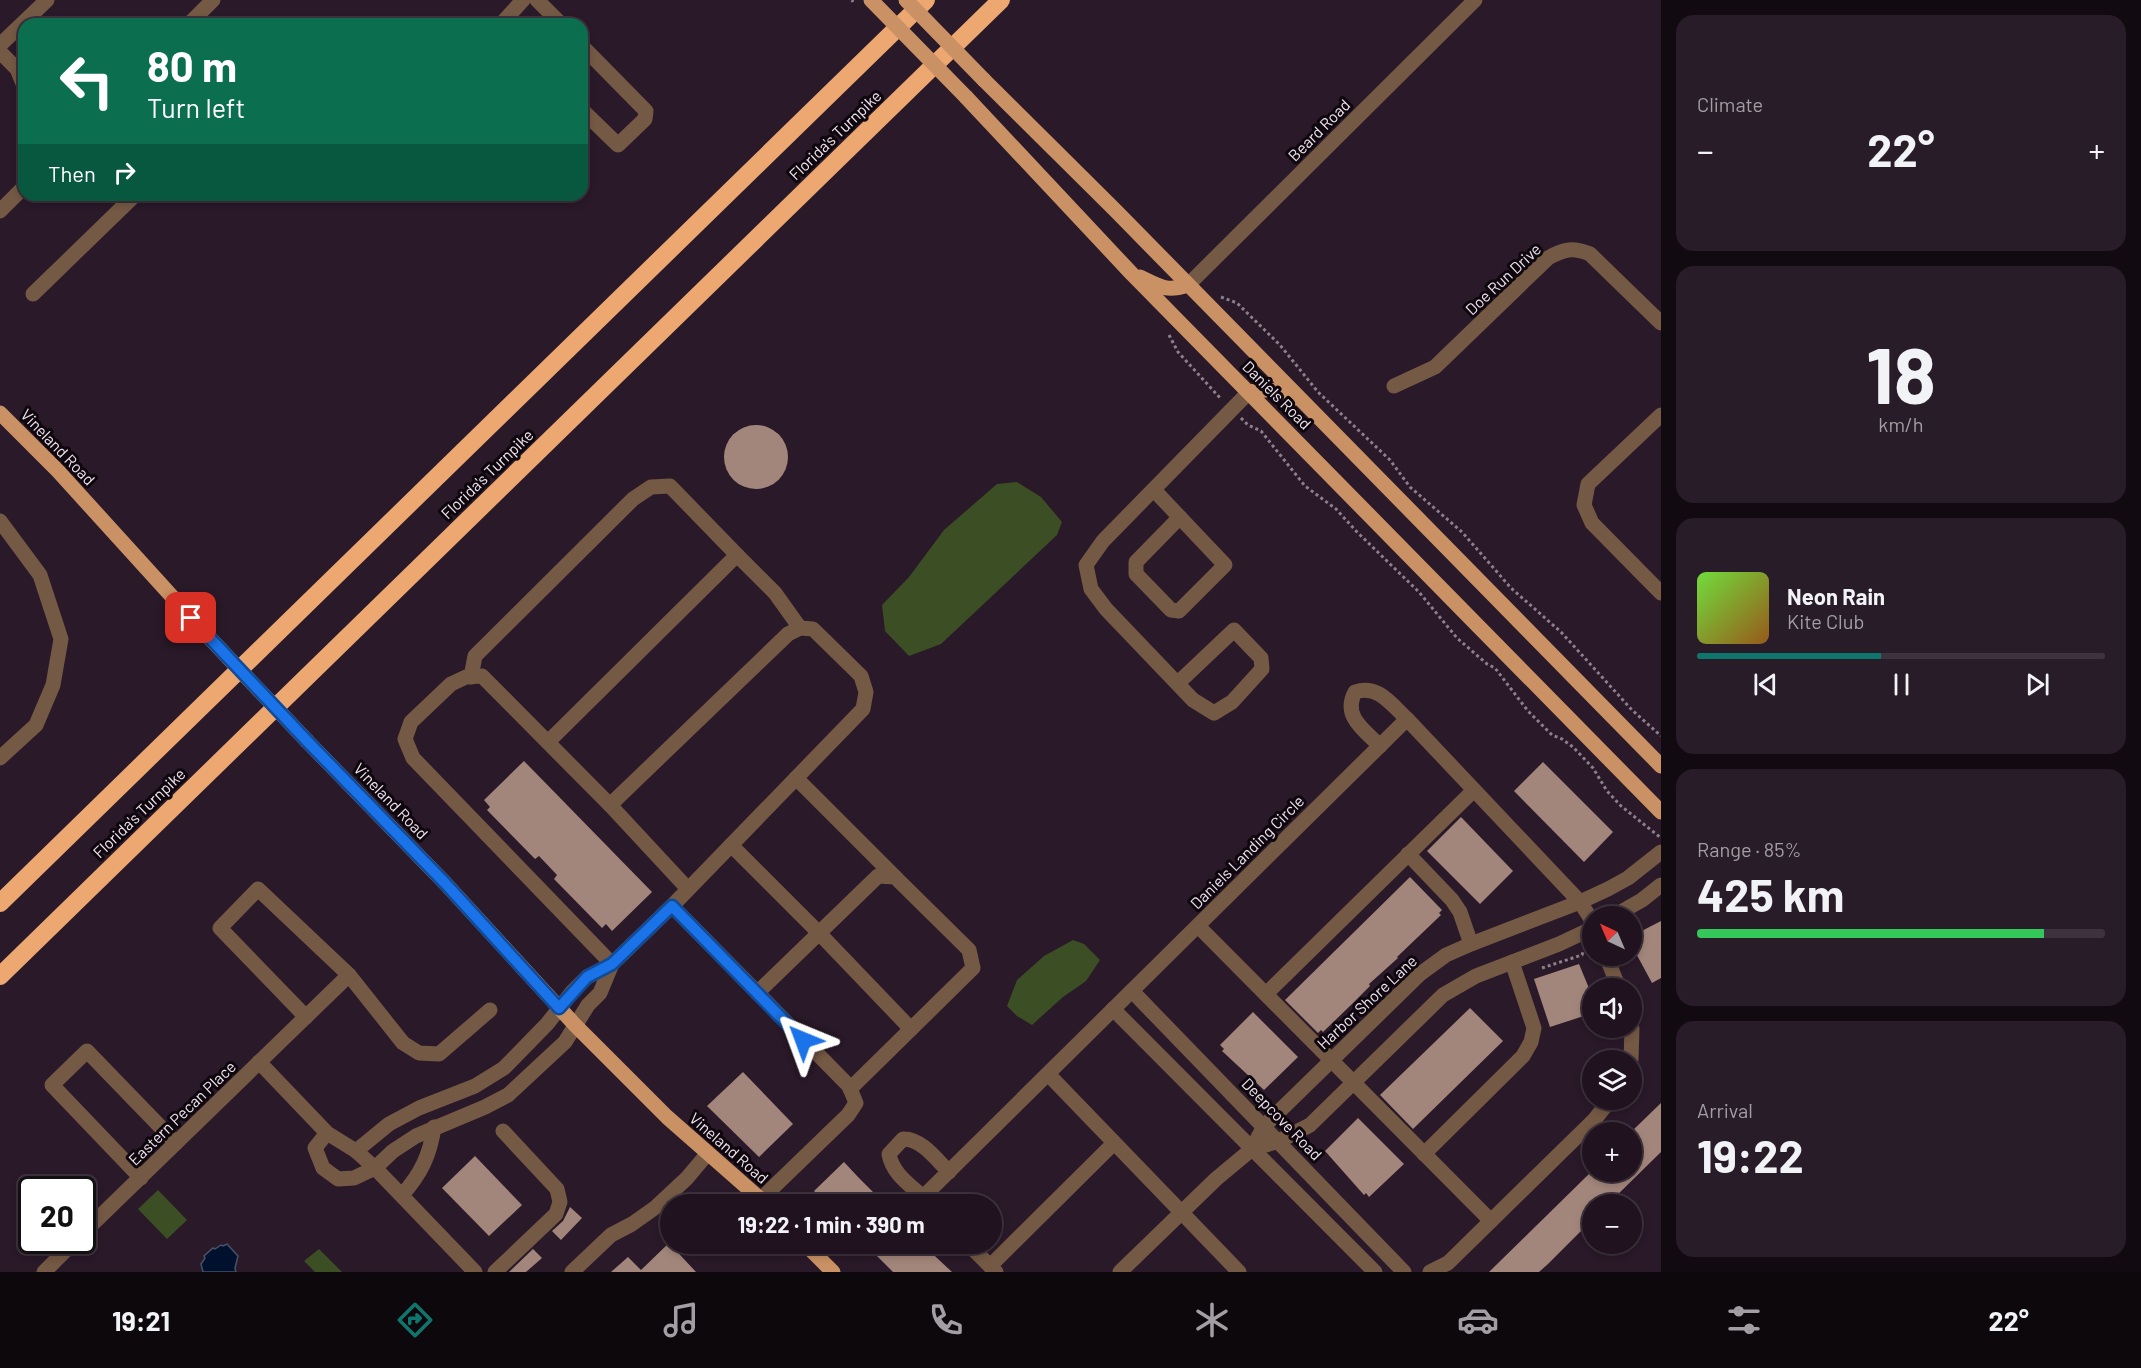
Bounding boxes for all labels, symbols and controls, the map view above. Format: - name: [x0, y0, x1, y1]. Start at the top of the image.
- text: 80 m: [147, 40, 237, 90]
- icon: left: [48, 42, 126, 120]
- street label: Florida's Turnpike: [785, 86, 885, 184]
- text: Turn left: [147, 91, 245, 123]
- text: Climate: [1697, 92, 1763, 116]
- street label: Beard Road: [1284, 95, 1354, 165]
- text: 22°: [1867, 122, 1935, 176]
- text: −: [1697, 130, 1714, 170]
- text: +: [2088, 130, 2105, 170]
- icon: right: [108, 156, 141, 189]
- text: Then: [48, 160, 96, 186]
- street label: Doe Run Drive: [1461, 239, 1544, 318]
- text: 18: [1866, 326, 1936, 420]
- street label: Daniels Road: [1239, 356, 1316, 433]
- street label: Vineland Road: [17, 405, 99, 489]
- text: km/h: [1878, 412, 1924, 436]
- street label: Florida's Turnpike: [437, 425, 537, 523]
- text: Neon Rain: [1787, 583, 1885, 609]
- pin: [165, 592, 216, 643]
- icon: arrive: [174, 601, 207, 634]
- text: Kite Club: [1787, 609, 1864, 633]
- icon: previous: [1749, 668, 1782, 701]
- icon: pause: [1885, 668, 1918, 701]
- icon: next: [2021, 668, 2054, 701]
- street label: Vineland Road: [350, 759, 432, 843]
- street label: Florida's Turnpike: [89, 764, 189, 862]
- street label: Daniels Landing Circle: [1186, 791, 1307, 912]
- text: Range · 85%: [1697, 837, 1801, 861]
- text: 425 km: [1697, 867, 1844, 921]
- north arrow: [1582, 906, 1642, 966]
- map controls: [1582, 906, 1642, 1254]
- street label: Harbor Shore Lane: [1313, 951, 1420, 1053]
- button: sound: [1582, 978, 1642, 1038]
- position arrow: [771, 1008, 835, 1072]
- button: layers: [1582, 1050, 1642, 1110]
- street label: Eastern Pecan Place: [124, 1057, 239, 1169]
- street label: Deepcove Road: [1238, 1074, 1326, 1164]
- text: Arrival: [1697, 1098, 1753, 1122]
- street label: Vineland Road: [686, 1108, 773, 1187]
- button: +: [1582, 1122, 1642, 1182]
- text: 19:22: [1697, 1128, 1804, 1182]
- speed limit sign: 20: [18, 1176, 96, 1254]
- button: −: [1582, 1194, 1642, 1254]
- text: 19:22 · 1 min · 390 m: [737, 1211, 925, 1237]
- icon: directions: [394, 1299, 436, 1341]
- icon: music: [660, 1299, 702, 1341]
- icon: phone: [925, 1299, 967, 1341]
- icon: climate: [1191, 1299, 1233, 1341]
- icon: car: [1457, 1299, 1499, 1341]
- icon: filters: [1723, 1299, 1765, 1341]
- text: 19:21: [112, 1304, 170, 1336]
- text: 22°: [1989, 1304, 2029, 1336]

